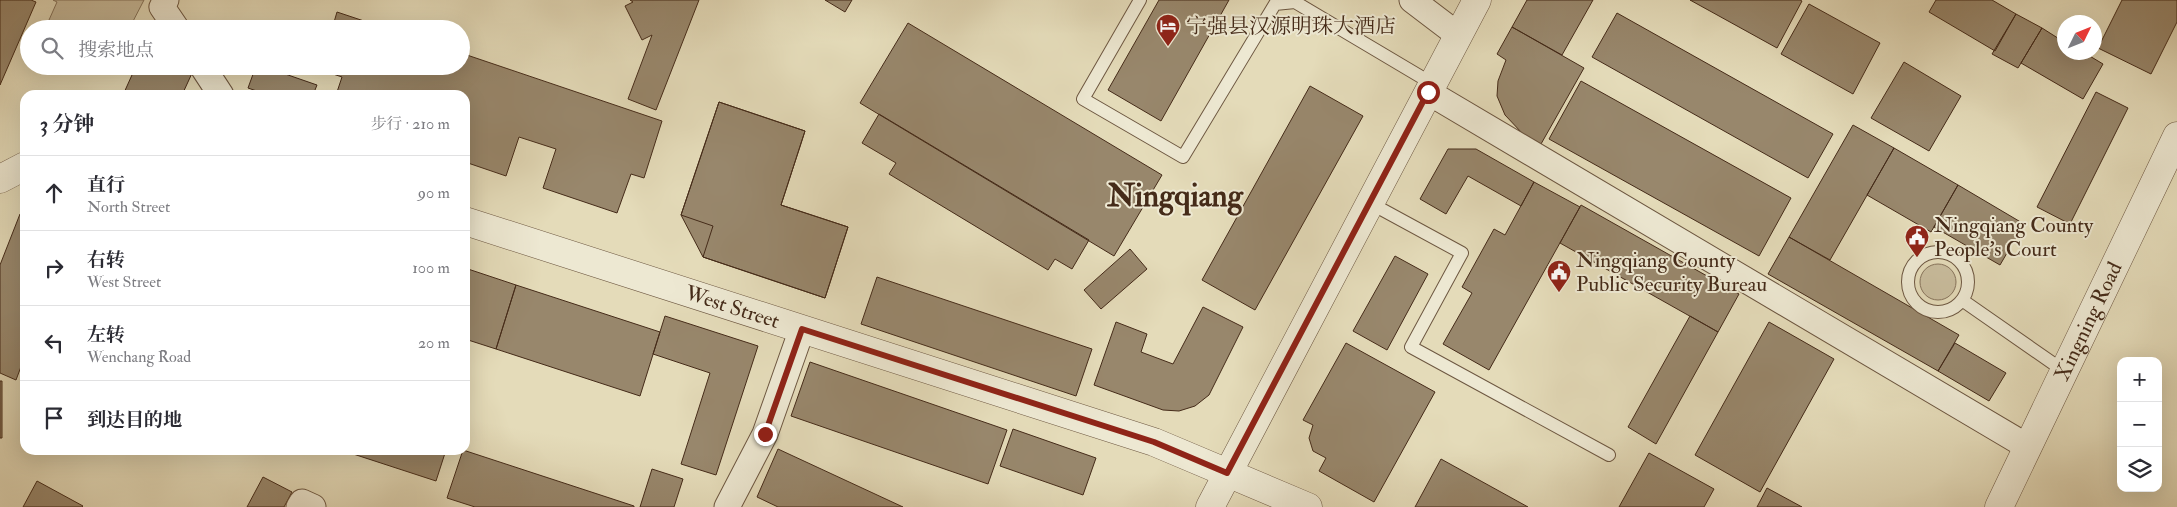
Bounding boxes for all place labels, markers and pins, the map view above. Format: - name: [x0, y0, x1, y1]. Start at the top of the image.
- hotel icon: 宁强县汉源明珠大酒店: [1155, 13, 1181, 47]
- place label: 宁强县汉源明珠大酒店: [1186, 13, 1396, 40]
- place label: Ningqiang County People's Court: [1934, 212, 2094, 263]
- public building icon: Ningqiang County People's Court: [1904, 224, 1930, 258]
- place label: Ningqiang County Public Security Bureau: [1576, 247, 1767, 298]
- public building icon: Ningqiang County Public Security Bureau: [1546, 259, 1572, 293]

